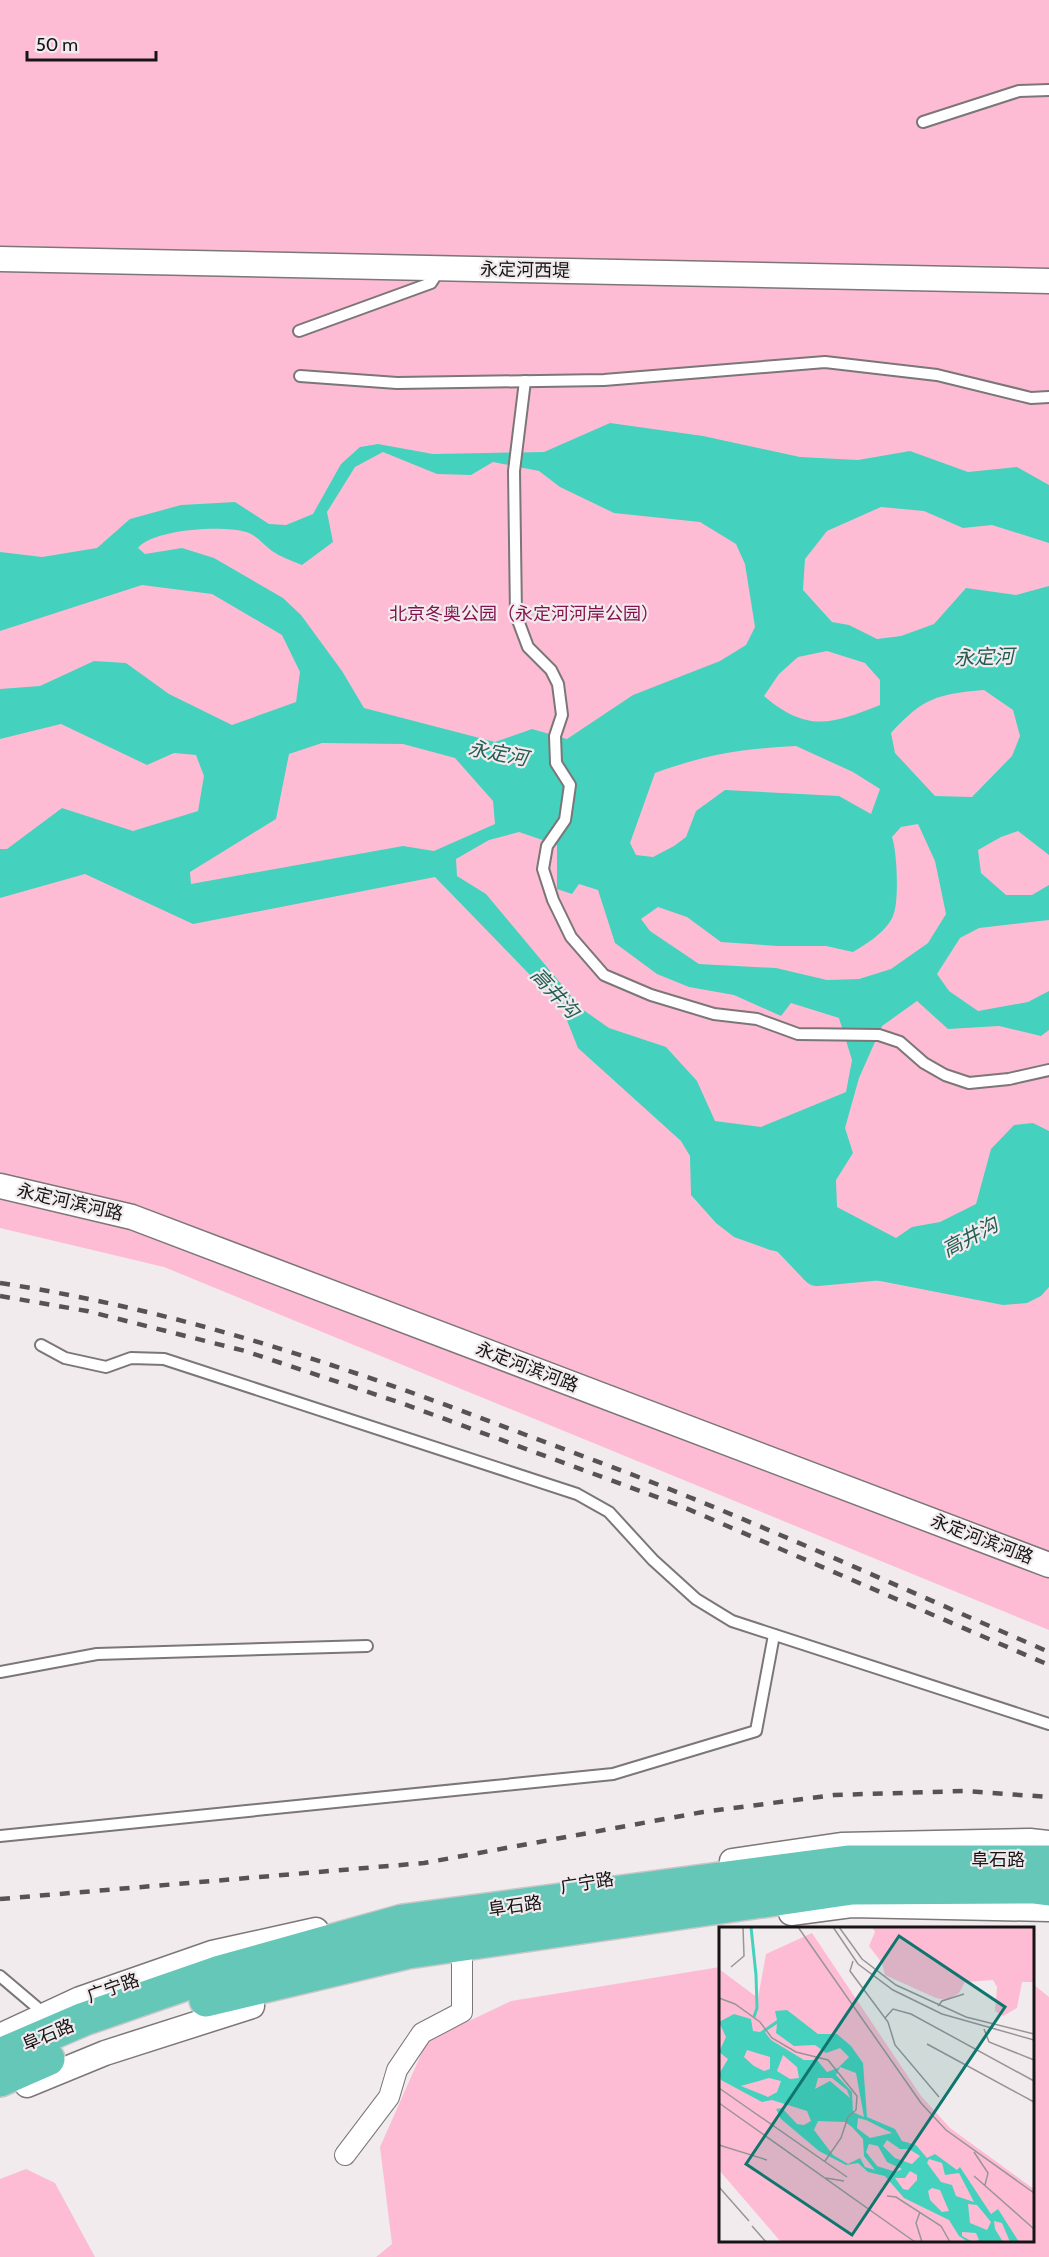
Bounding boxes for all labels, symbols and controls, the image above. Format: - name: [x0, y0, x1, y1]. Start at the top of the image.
- scale bar: [27, 24, 156, 62]
- text: 50 m: [36, 34, 78, 56]
- street label: 永定河西堤: [480, 258, 570, 282]
- park label: 北京冬奥公园（永定河河岸公园）: [389, 603, 659, 625]
- water label: 永定河: [954, 644, 1018, 670]
- water label: 永定河: [466, 735, 534, 771]
- water label: 高井沟: [526, 963, 586, 1025]
- street label: 永定河滨河路: [15, 1179, 125, 1225]
- water label: 高井沟: [938, 1211, 1004, 1262]
- street label: 永定河滨河路: [473, 1337, 581, 1397]
- street label: 永定河滨河路: [928, 1509, 1036, 1569]
- street label: 阜石路: [971, 1849, 1025, 1871]
- street label: 广宁路: [559, 1868, 615, 1898]
- street label: 阜石路: [487, 1891, 543, 1921]
- inset map: [719, 1927, 1034, 2242]
- street label: 广宁路: [84, 1969, 142, 2007]
- street label: 阜石路: [19, 2014, 77, 2056]

